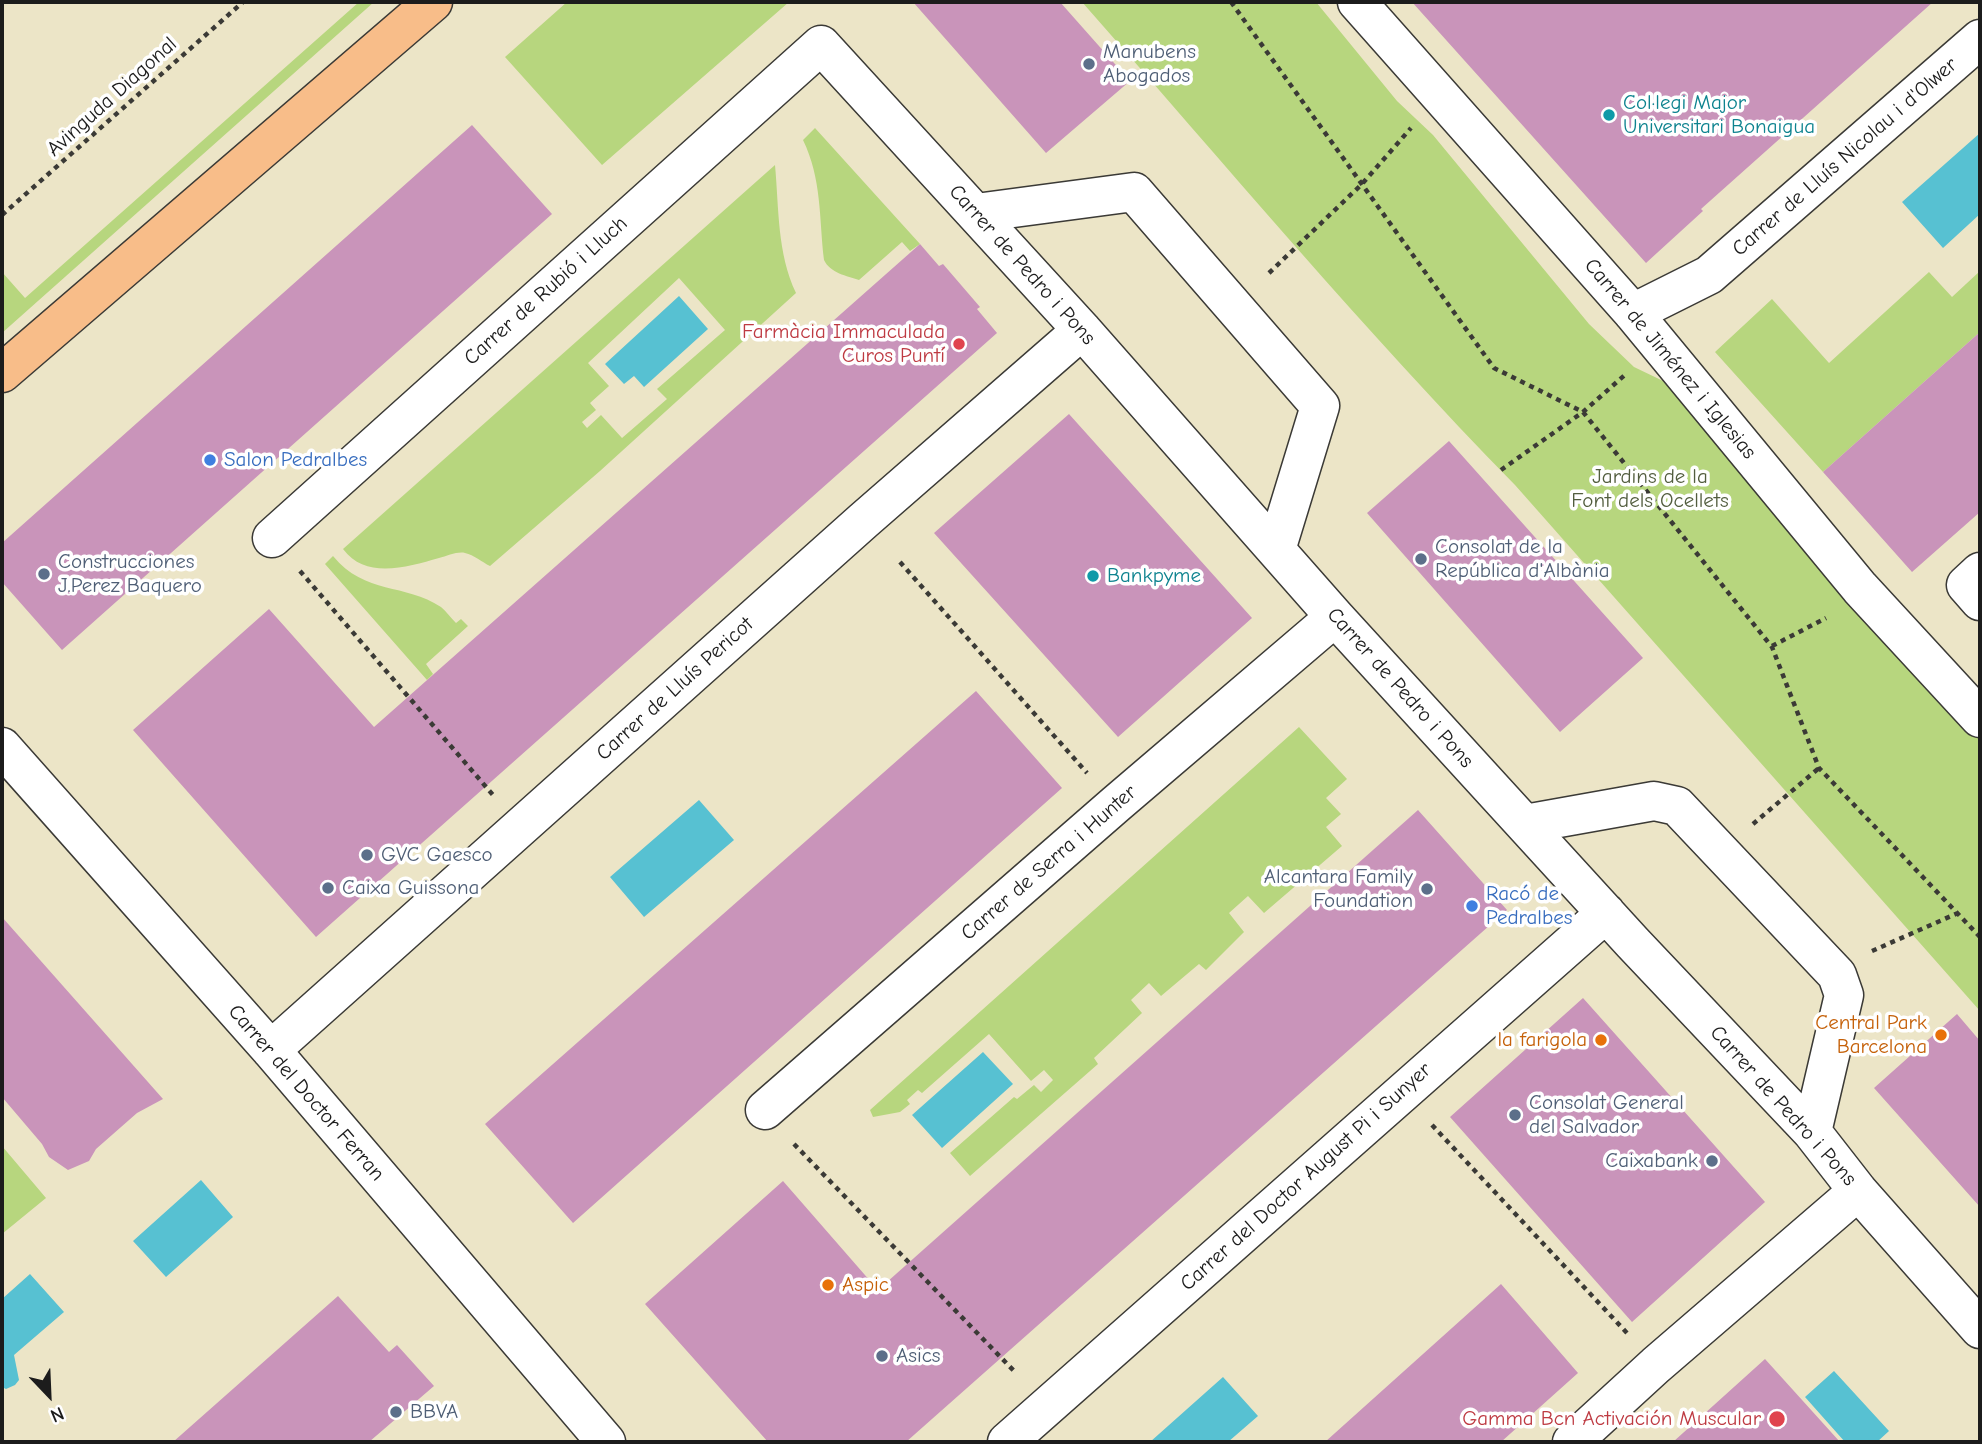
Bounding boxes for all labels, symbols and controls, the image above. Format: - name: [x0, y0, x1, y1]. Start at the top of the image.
- street label: Avinguda Diagonal: [42, 32, 182, 162]
- place label: Manubens Abogados: [1103, 39, 1196, 89]
- street label: Carrer de Lluís Nicolau i d'Olwer: [1727, 52, 1963, 262]
- marker: Manubens Abogados: [1081, 56, 1097, 72]
- place label: Col·legi Major Universitari Bonaigua: [1623, 90, 1815, 140]
- marker: Col·legi Major Universitari Bonaigua: [1601, 107, 1617, 123]
- street label: Carrer de Pedro i Pons: [943, 180, 1101, 350]
- street label: Carrer de Rubió i Lluch: [459, 211, 633, 371]
- street label: Carrer de Jiménez i Iglesias: [1579, 253, 1761, 465]
- place label: Farmàcia Immaculada Curos Puntí: [742, 319, 945, 369]
- marker: Farmàcia Immaculada Curos Puntí: [951, 336, 967, 352]
- place label: Salon Pedralbes: [224, 447, 367, 473]
- marker: Salon Pedralbes: [202, 452, 218, 468]
- park label: Jardins de la Font dels Ocellets: [1571, 464, 1729, 514]
- place label: Consolat de la República d'Albània: [1435, 534, 1610, 584]
- place label: Construcciones J.Perez Baquero: [58, 549, 202, 599]
- marker: Consolat de la República d'Albània: [1413, 551, 1429, 567]
- place label: Bankpyme: [1107, 563, 1201, 589]
- marker: Construcciones J.Perez Baquero: [36, 566, 52, 582]
- marker: Bankpyme: [1085, 568, 1101, 584]
- street label: Carrer de Pedro i Pons: [1321, 603, 1479, 773]
- street label: Carrer de Lluís Pericot: [591, 612, 759, 766]
- street label: Carrer de Serra i Hunter: [956, 780, 1142, 946]
- place label: GVC Gaesco: [381, 842, 493, 868]
- marker: GVC Gaesco: [359, 847, 375, 863]
- place label: Alcantara Family Foundation: [1264, 864, 1413, 914]
- place label: Caixa Guissona: [342, 875, 479, 901]
- marker: Caixa Guissona: [320, 880, 336, 896]
- marker: Alcantara Family Foundation: [1419, 881, 1435, 897]
- place label: Racó de Pedralbes: [1486, 881, 1572, 931]
- marker: Racó de Pedralbes: [1464, 898, 1480, 914]
- street label: Carrer del Doctor Ferran: [222, 1000, 390, 1186]
- place label: Central Park Barcelona: [1815, 1010, 1927, 1060]
- street label: Carrer de Pedro i Pons: [1704, 1021, 1862, 1191]
- place label: la farigola: [1497, 1027, 1587, 1053]
- marker: Central Park Barcelona: [1933, 1027, 1949, 1043]
- marker: la farigola: [1593, 1032, 1609, 1048]
- street label: Carrer del Doctor August Pi i Sunyer: [1175, 1058, 1437, 1296]
- place label: Consolat General del Salvador: [1529, 1090, 1684, 1140]
- marker: Consolat General del Salvador: [1507, 1107, 1523, 1123]
- place label: Caixabank: [1605, 1148, 1698, 1174]
- marker: Caixabank: [1704, 1153, 1720, 1169]
- place label: Aspic: [842, 1272, 889, 1298]
- marker: Aspic: [820, 1277, 836, 1293]
- place label: Asics: [896, 1343, 941, 1369]
- marker: Asics: [874, 1348, 890, 1364]
- north arrow: [14, 1360, 84, 1430]
- place label: BBVA: [410, 1399, 458, 1425]
- text: N: [47, 1402, 67, 1427]
- marker: BBVA: [388, 1404, 404, 1420]
- place label: Gamma Bcn Activación Muscular: [1462, 1406, 1761, 1432]
- marker: Gamma Bcn Activación Muscular: [1767, 1409, 1787, 1429]

